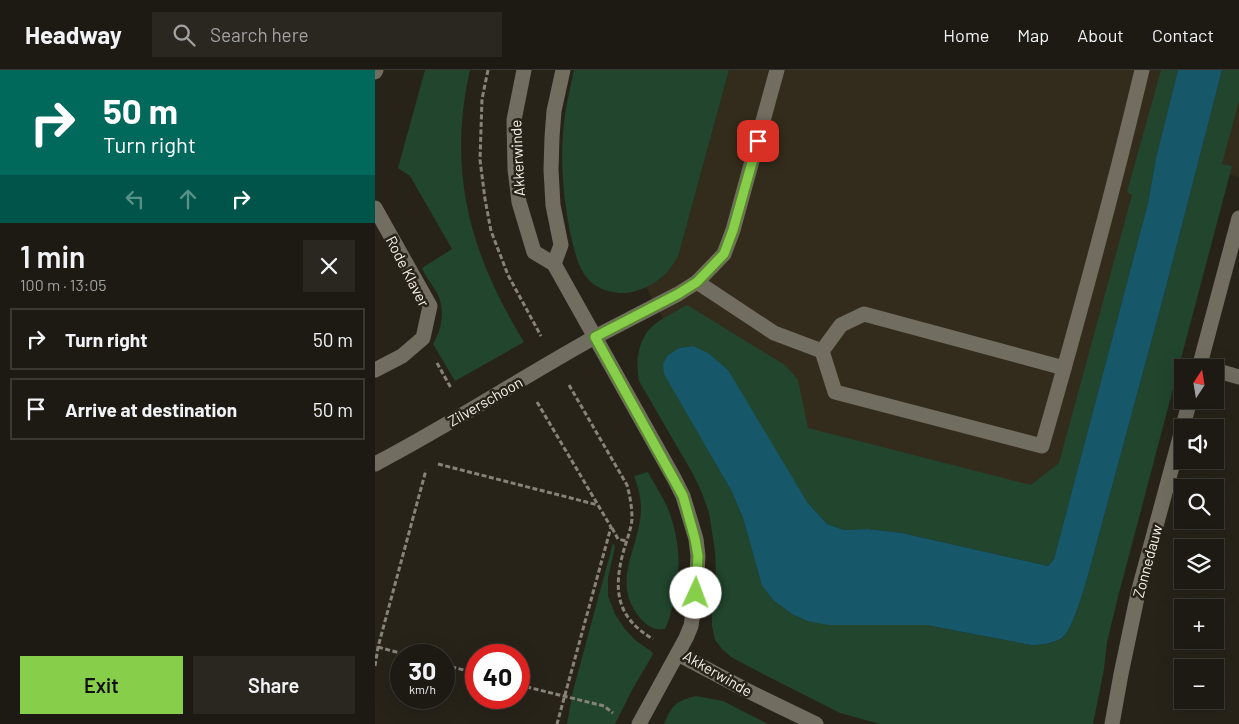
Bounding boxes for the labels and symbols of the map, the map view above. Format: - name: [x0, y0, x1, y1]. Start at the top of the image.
- street label: Akkerwinde: [506, 119, 528, 197]
- pin: [737, 120, 779, 162]
- street label: Rode Klaver: [382, 233, 434, 310]
- north arrow: [1174, 359, 1224, 409]
- street label: Zilverschoon: [444, 372, 526, 430]
- street label: Zonnedauw: [1129, 522, 1165, 600]
- position arrow: [669, 566, 721, 618]
- speed limit sign: 40: [465, 644, 530, 709]
- street label: Akkerwinde: [680, 646, 756, 700]

